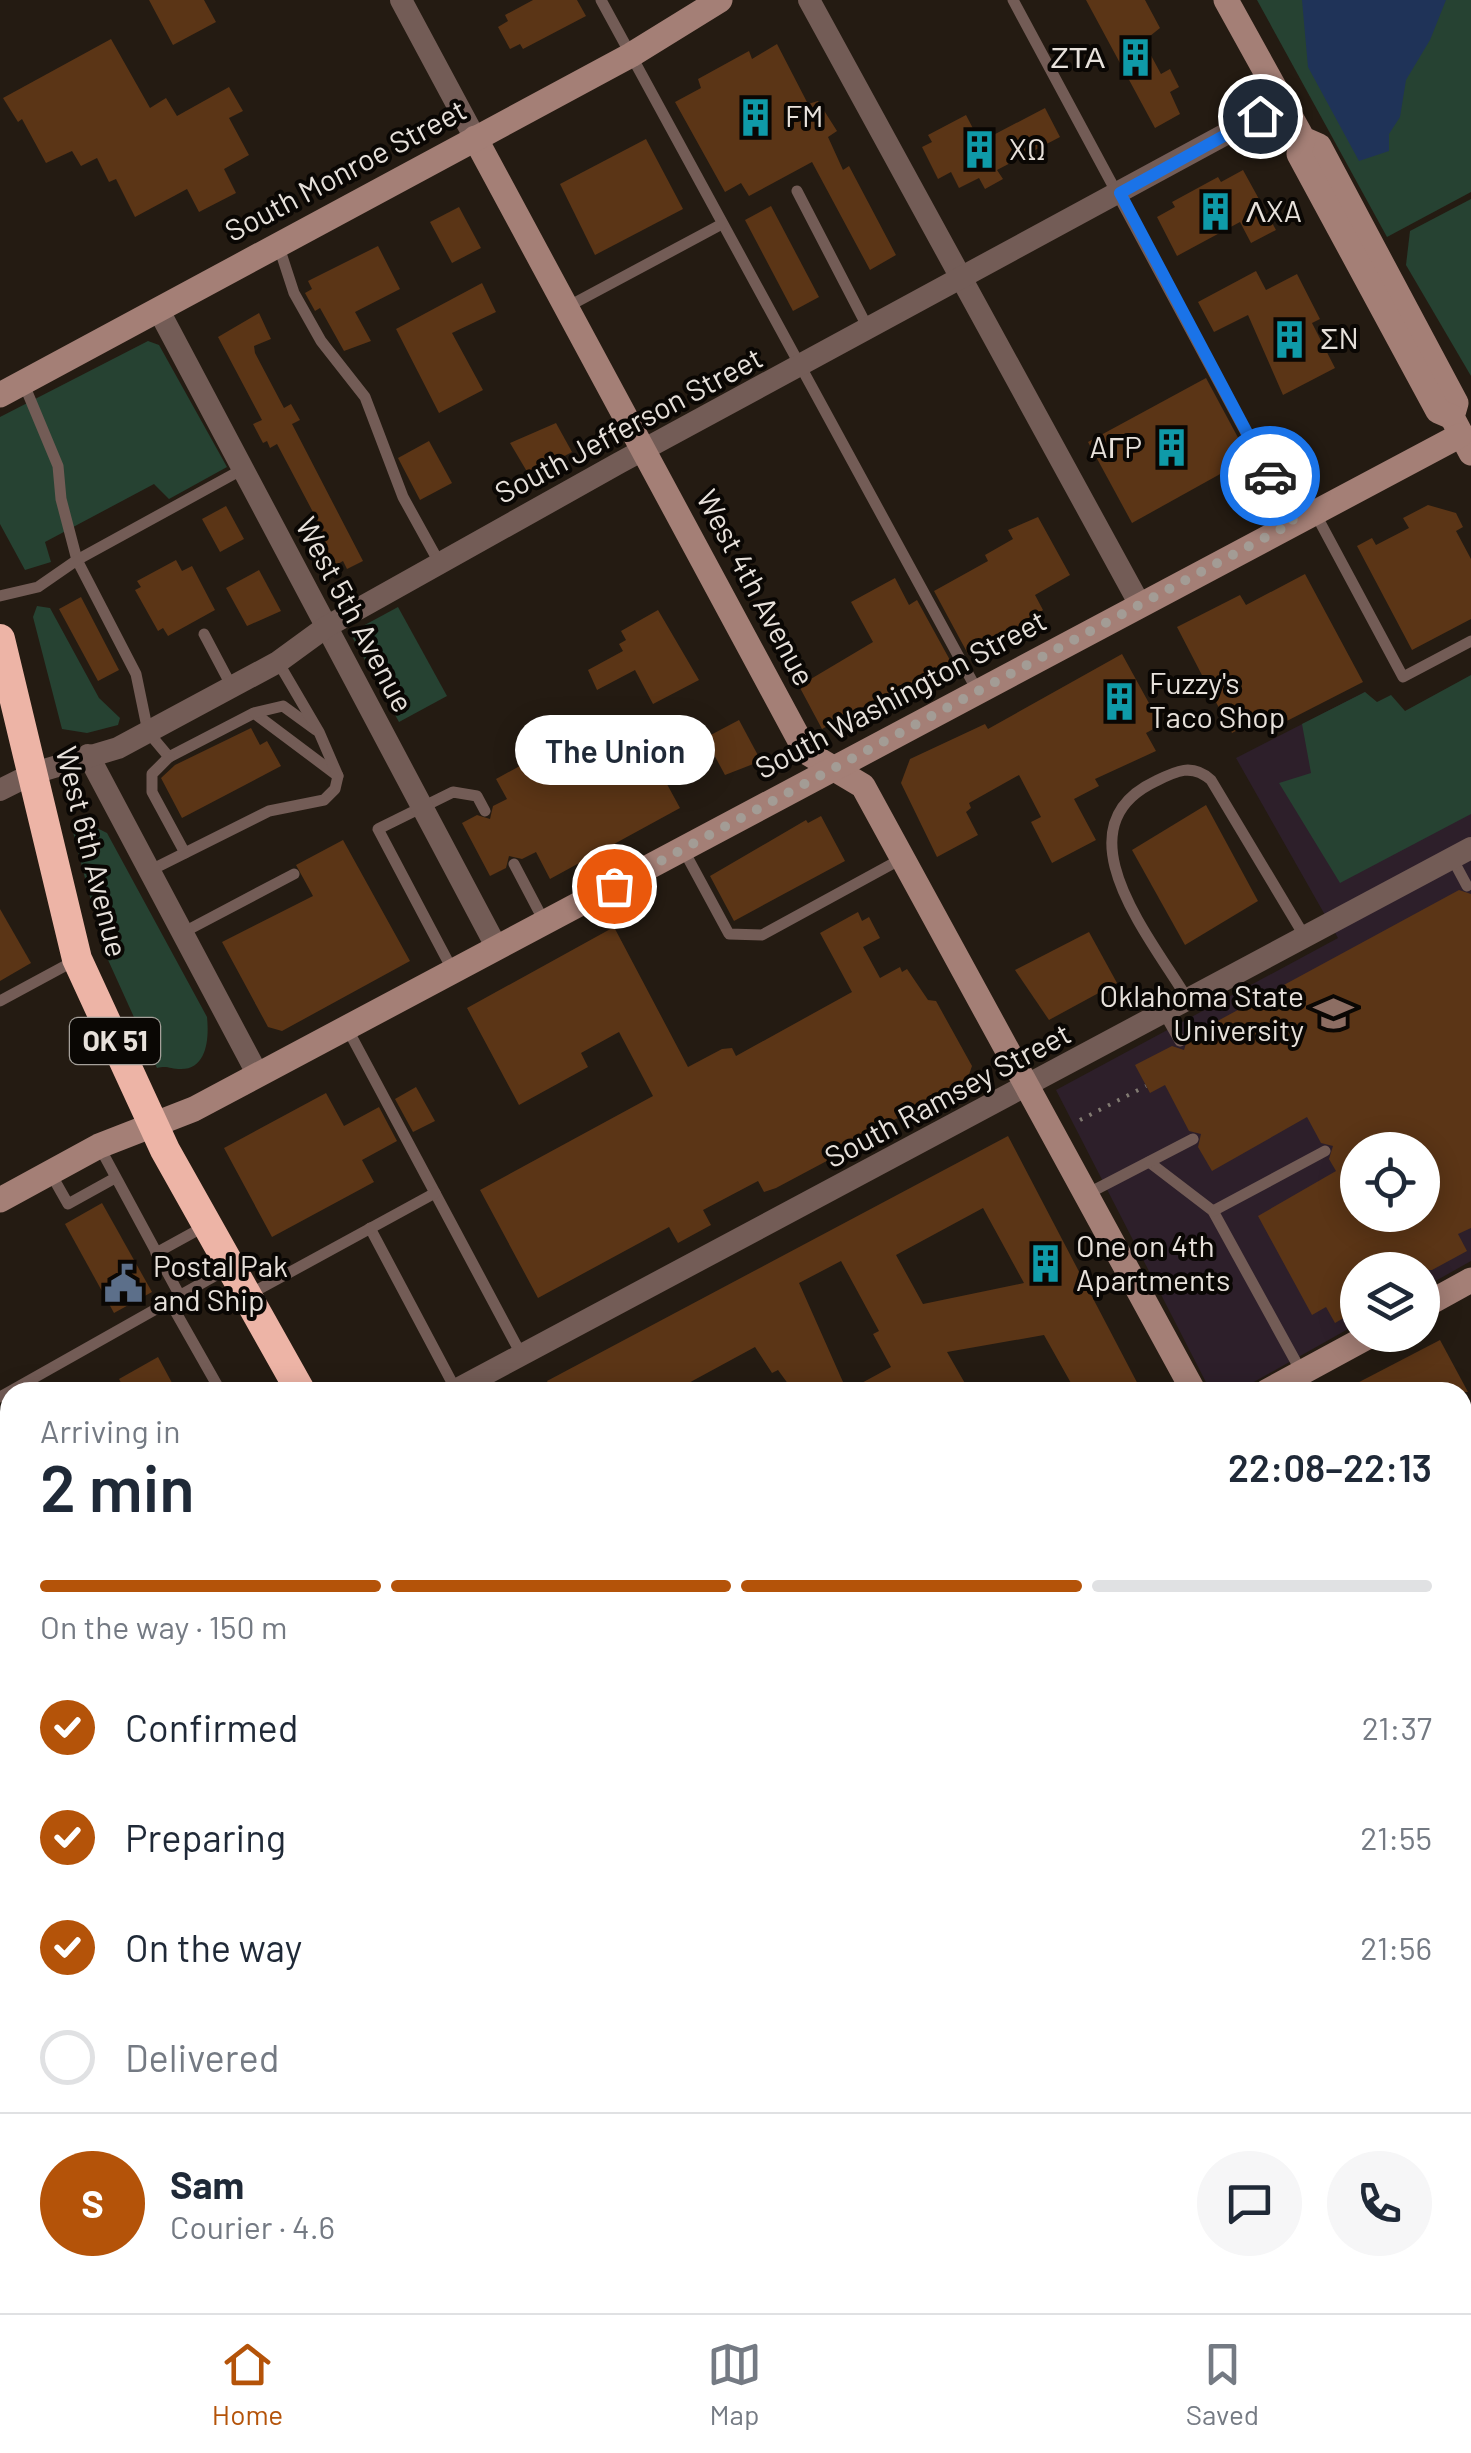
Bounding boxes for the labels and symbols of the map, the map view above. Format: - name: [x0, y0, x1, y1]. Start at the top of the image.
- building icon: ΖΤΑ: [1114, 37, 1156, 79]
- place label: ΖΤΑ: [1051, 38, 1105, 74]
- pin: [1218, 74, 1303, 159]
- street label: South Monroe Street: [218, 90, 472, 248]
- building icon: FM: [734, 96, 776, 138]
- place label: FM: [785, 97, 824, 133]
- building icon: XΩ: [958, 129, 1000, 171]
- place label: XΩ: [1009, 130, 1046, 166]
- building icon: ΛXA: [1195, 191, 1237, 233]
- place label: ΛXA: [1246, 192, 1302, 228]
- building icon: ΣN: [1269, 318, 1311, 360]
- place label: ΣN: [1320, 319, 1359, 355]
- street label: South Jefferson Street: [488, 338, 768, 510]
- courier: [1220, 426, 1320, 526]
- building icon: AΓP: [1151, 427, 1193, 469]
- place label: AΓP: [1090, 428, 1142, 464]
- street label: West 4th Avenue: [690, 483, 824, 691]
- street label: West 5th Avenue: [289, 510, 422, 718]
- street label: South Washington Street: [748, 601, 1052, 785]
- place label: Fuzzy's Taco Shop: [1149, 664, 1285, 734]
- building icon: Fuzzy's Taco Shop: [1098, 680, 1140, 722]
- callout: The Union: [514, 716, 714, 786]
- street label: West 6th Avenue: [49, 742, 137, 961]
- pin: [572, 844, 657, 929]
- place label: Oklahoma State University: [1100, 977, 1304, 1047]
- school or university icon: Oklahoma State University: [1313, 993, 1355, 1035]
- street label: South Ramsey Street: [818, 1014, 1076, 1174]
- road number: OK 51: [70, 1018, 160, 1064]
- place label: One on 4th Apartments: [1076, 1227, 1230, 1297]
- building icon: One on 4th Apartments: [1025, 1243, 1067, 1285]
- place label: Postal Pak and Ship: [153, 1247, 288, 1317]
- public building icon: Postal Pak and Ship: [102, 1263, 144, 1305]

